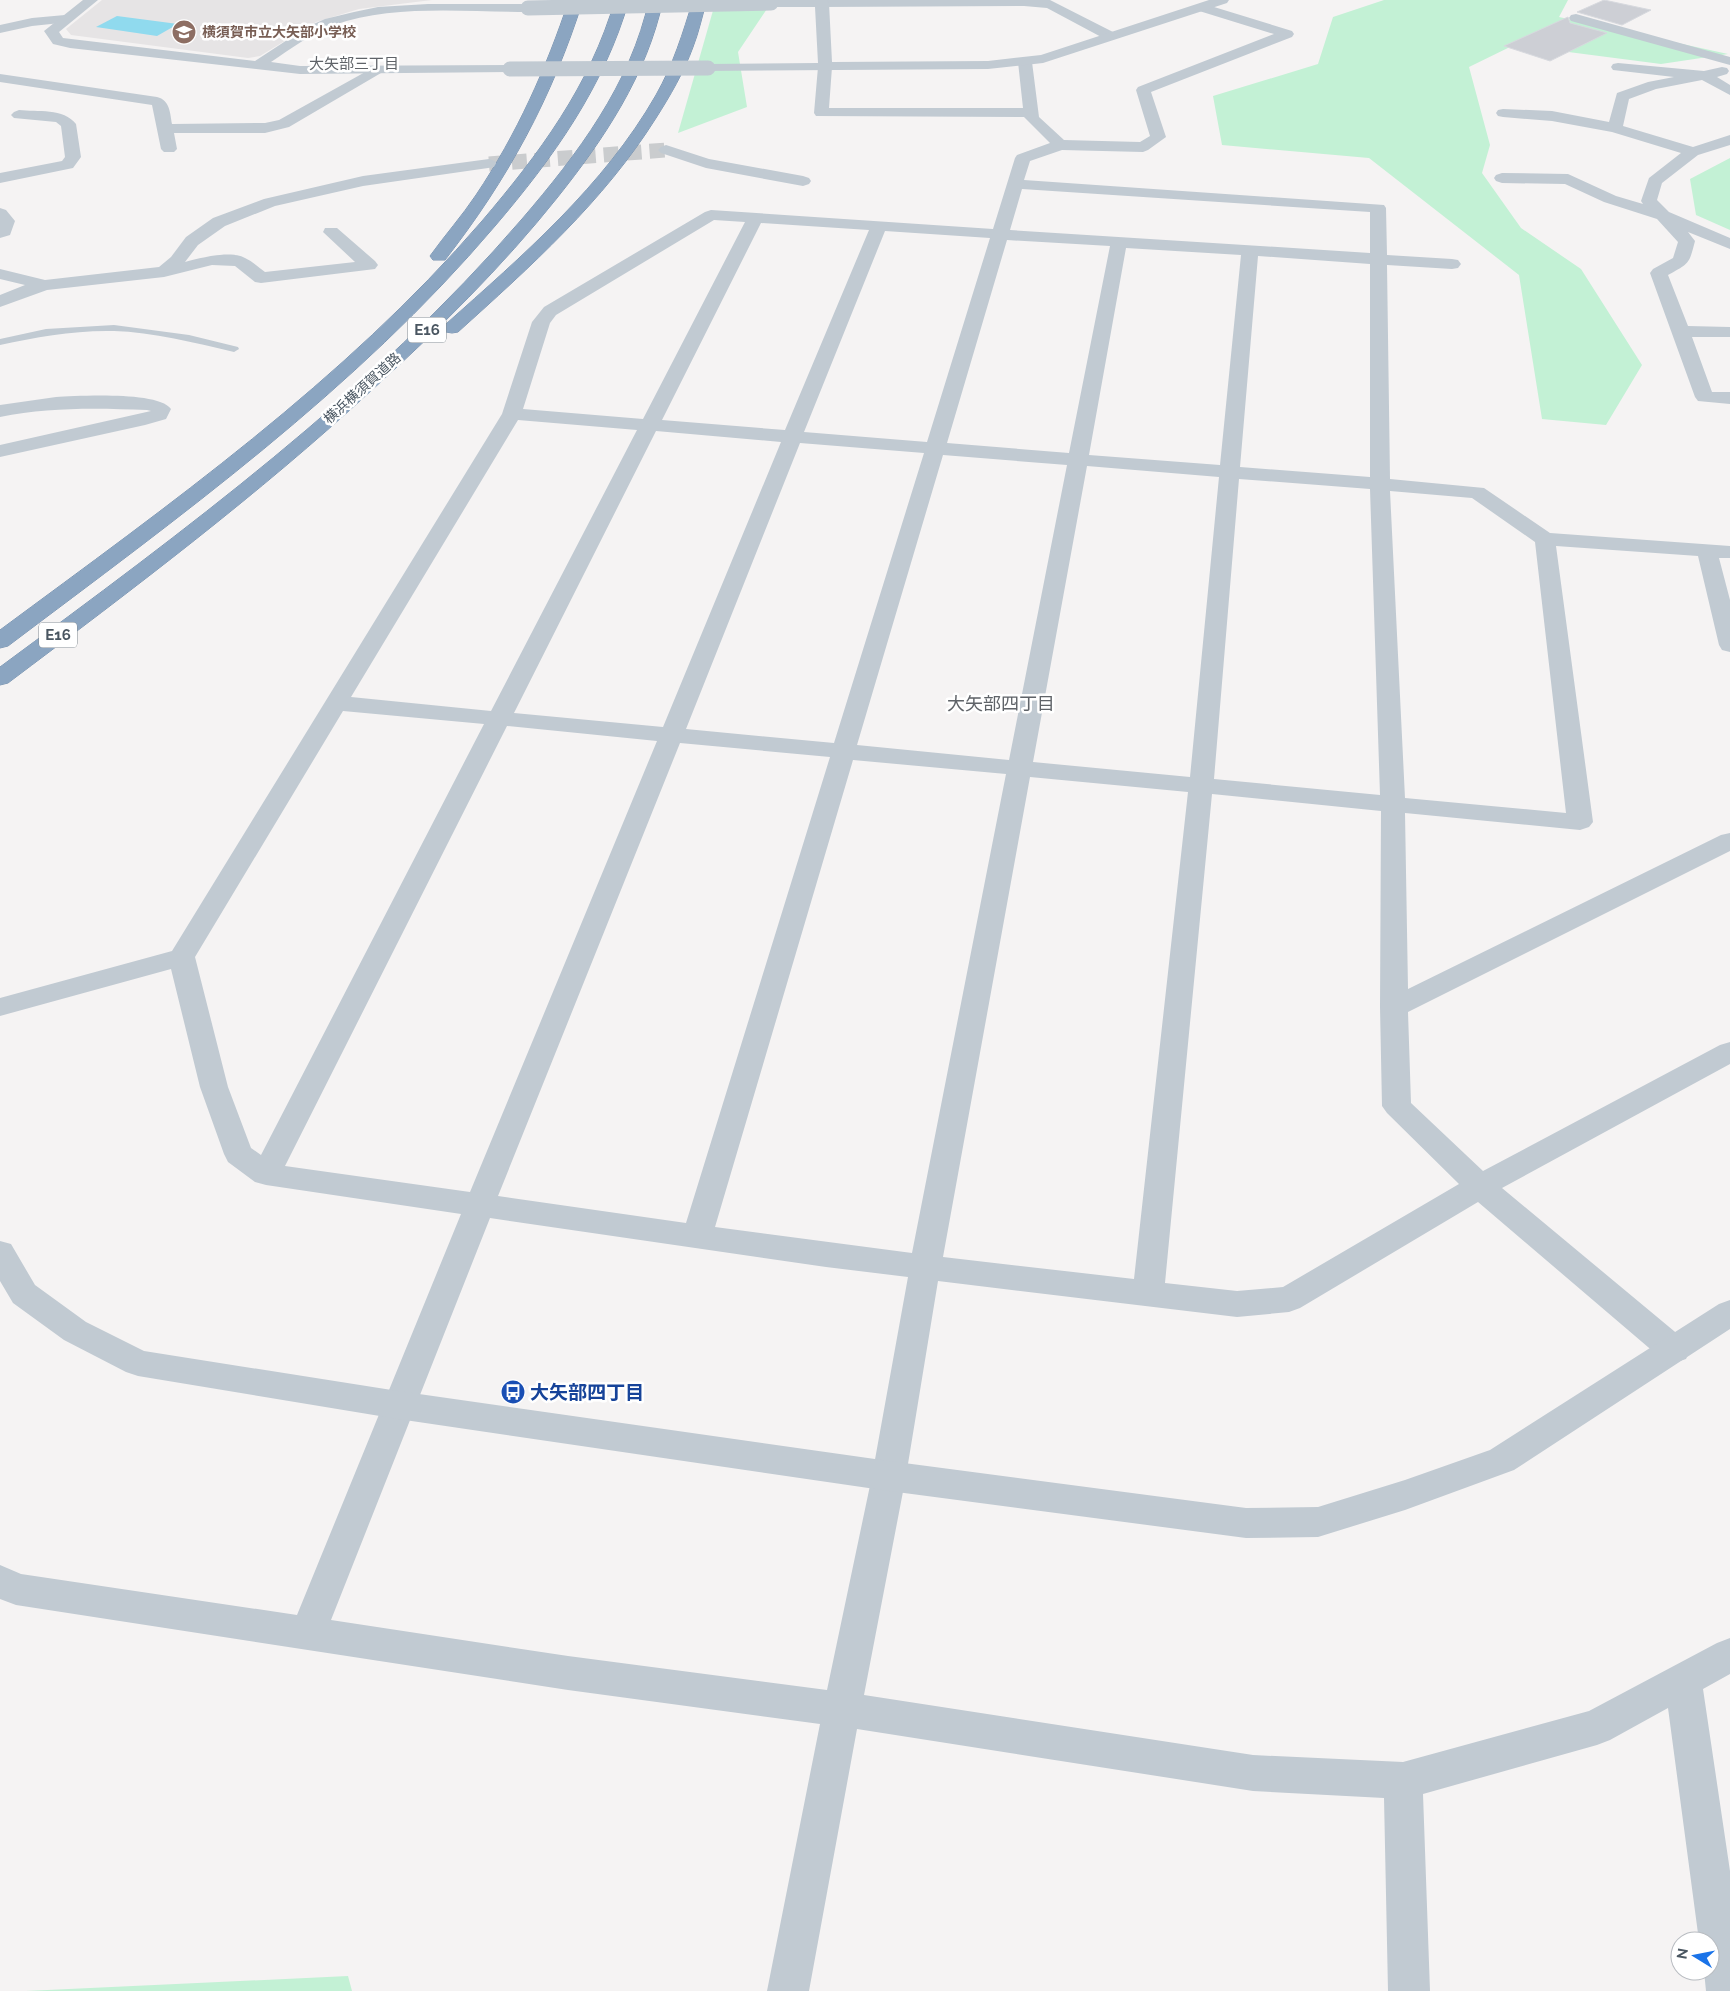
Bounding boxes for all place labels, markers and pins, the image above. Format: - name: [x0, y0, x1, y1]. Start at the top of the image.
- school or university icon: 横須賀市立大矢部小学校: [171, 19, 197, 45]
- place label: 横須賀市立大矢部小学校: [202, 24, 356, 40]
- bus stop icon: 大矢部四丁目: [500, 1379, 526, 1405]
- place label: 大矢部四丁目: [530, 1381, 644, 1403]

